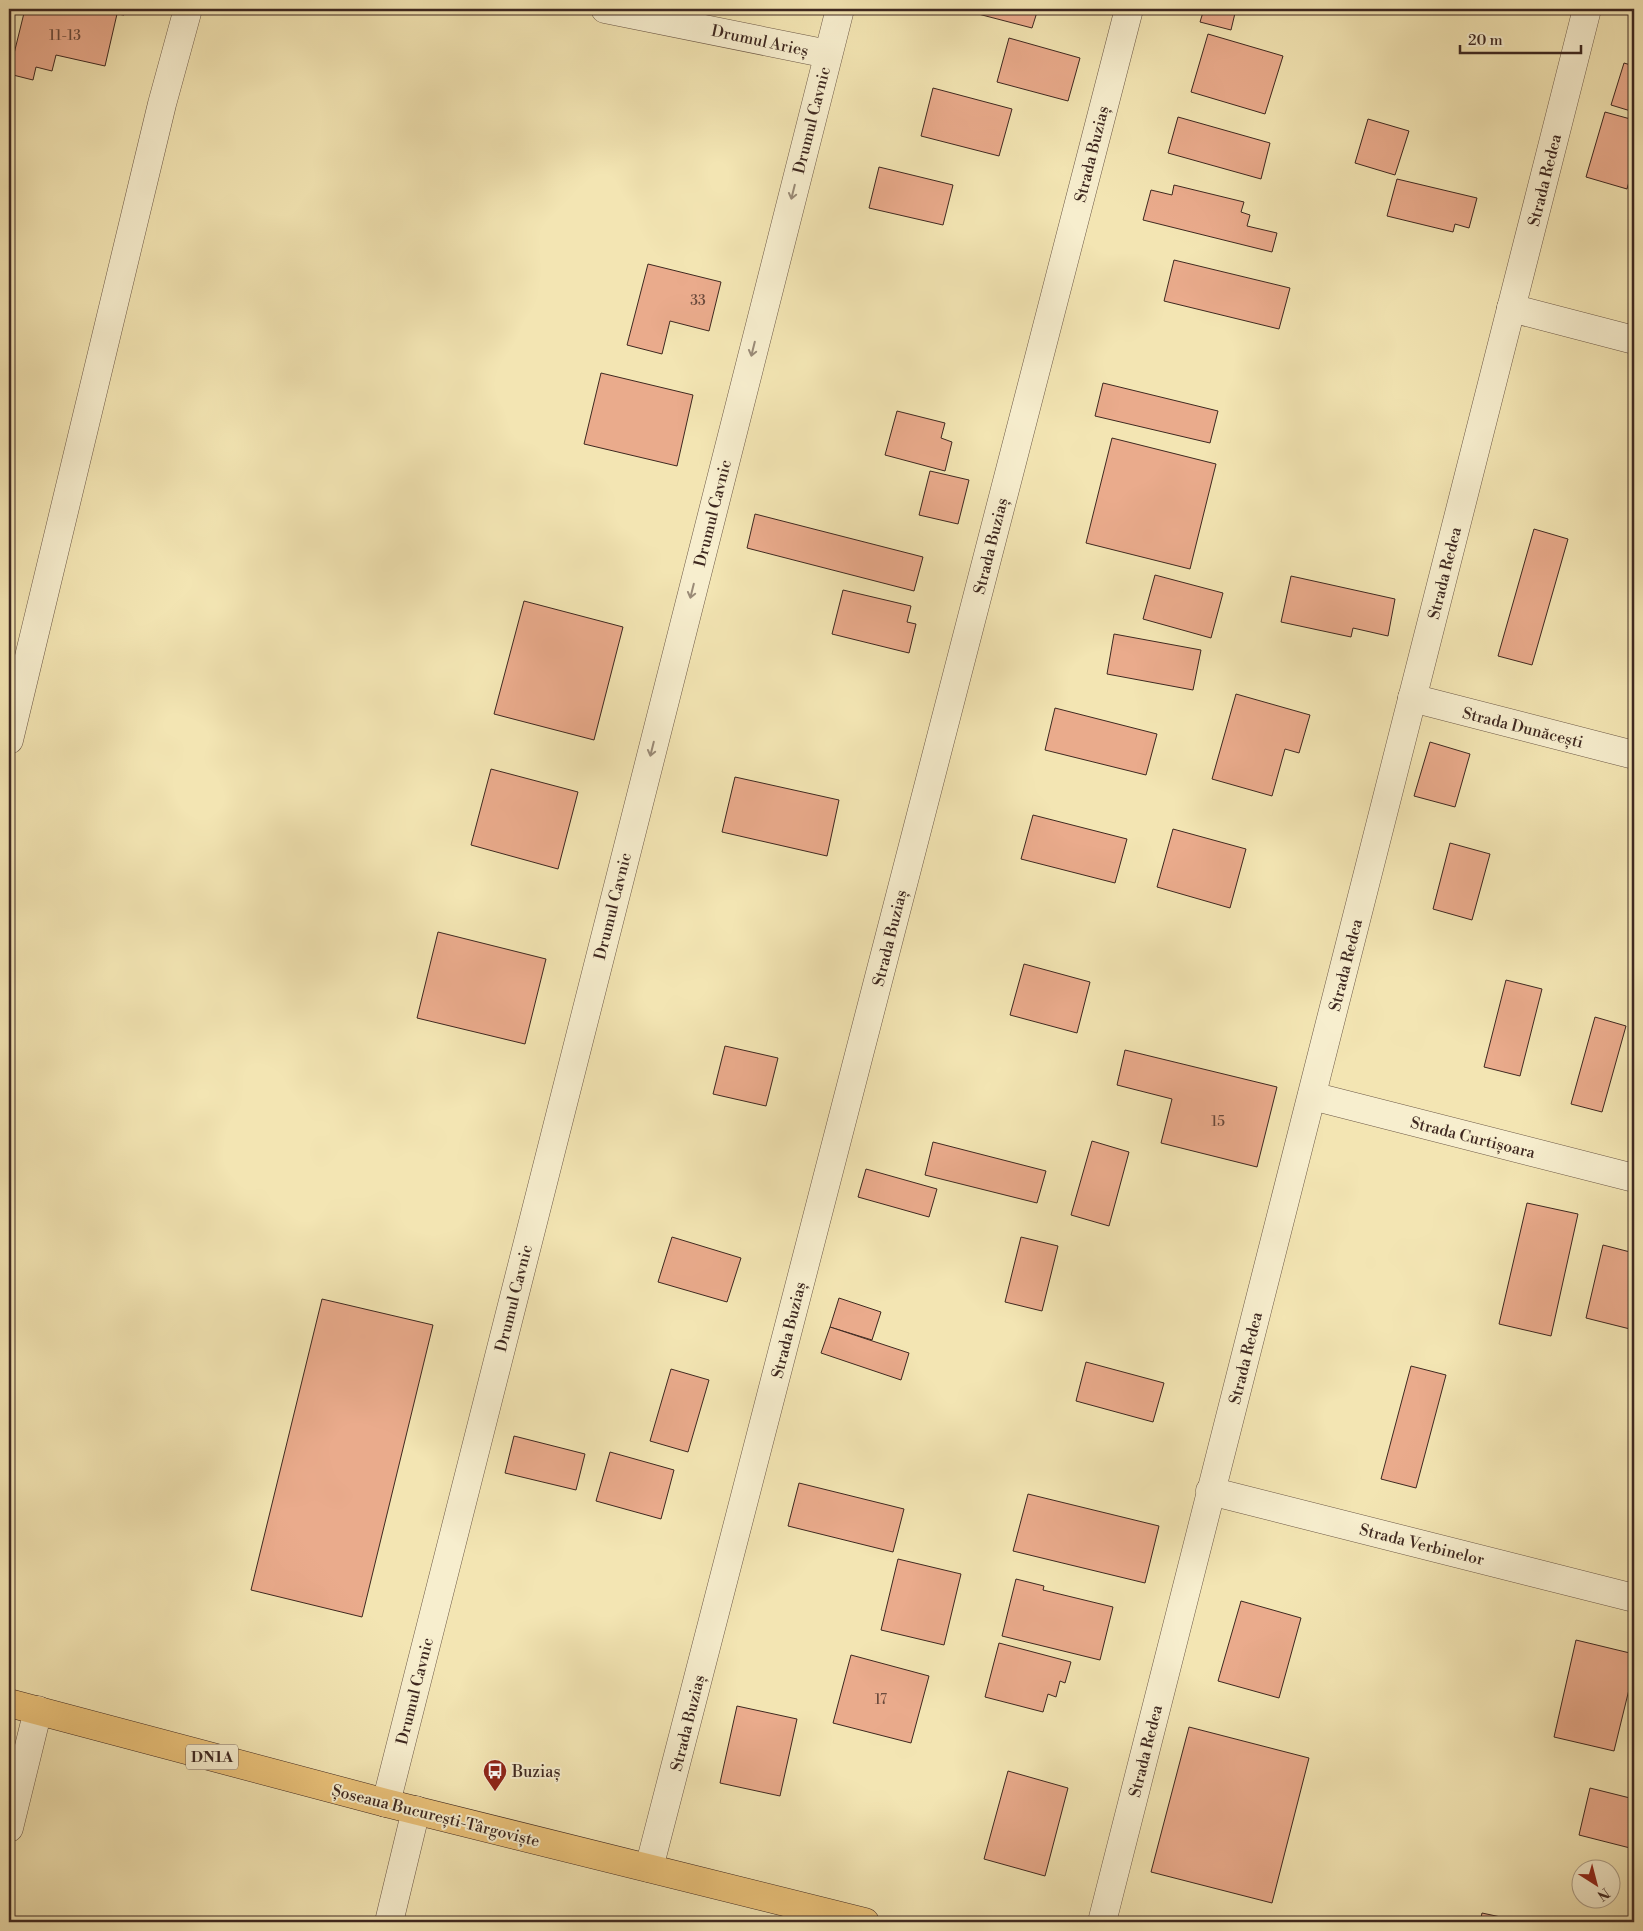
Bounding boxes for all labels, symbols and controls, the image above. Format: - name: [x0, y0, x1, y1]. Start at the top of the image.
- street label: Drumul Arieș: [709, 21, 810, 61]
- scale bar: [1460, 22, 1582, 54]
- house number: 11-13: [49, 27, 81, 45]
- text: 20 m: [1468, 31, 1503, 50]
- street label: Drumul Cavnic: [789, 65, 835, 176]
- street label: Strada Buziaș: [1070, 104, 1114, 205]
- street label: Strada Redea: [1524, 131, 1566, 229]
- one-way arrow: [788, 183, 797, 199]
- house number: 33: [690, 292, 706, 310]
- one-way arrow: [748, 341, 757, 357]
- street label: Drumul Cavnic: [690, 458, 736, 569]
- street label: Strada Buziaș: [969, 496, 1013, 597]
- street label: Strada Redea: [1424, 524, 1466, 622]
- one-way arrow: [687, 583, 696, 599]
- street label: Strada Dunăcești: [1460, 703, 1585, 753]
- one-way arrow: [647, 740, 656, 756]
- street label: Drumul Cavnic: [590, 851, 636, 962]
- street label: Strada Buziaș: [868, 888, 912, 989]
- street label: Strada Redea: [1325, 916, 1367, 1014]
- house number: 15: [1211, 1113, 1225, 1131]
- street label: Strada Curtișoara: [1408, 1113, 1538, 1163]
- street label: Drumul Cavnic: [491, 1243, 537, 1354]
- street label: Strada Buziaș: [767, 1280, 811, 1381]
- street label: Strada Redea: [1225, 1309, 1267, 1407]
- street label: Strada Verbinelor: [1357, 1520, 1486, 1570]
- street label: Drumul Cavnic: [392, 1636, 438, 1747]
- street label: Strada Buziaș: [666, 1673, 710, 1774]
- house number: 17: [875, 1691, 887, 1709]
- street label: Strada Redea: [1125, 1702, 1167, 1800]
- road number: DN1A: [186, 1744, 238, 1770]
- bus stop icon: Buziaș: [482, 1758, 508, 1792]
- place label: Buziaș: [511, 1762, 560, 1782]
- street label: Șoseaua București-Târgoviște: [330, 1780, 542, 1852]
- north arrow: [1570, 1858, 1620, 1908]
- text: N: [1593, 1883, 1613, 1904]

